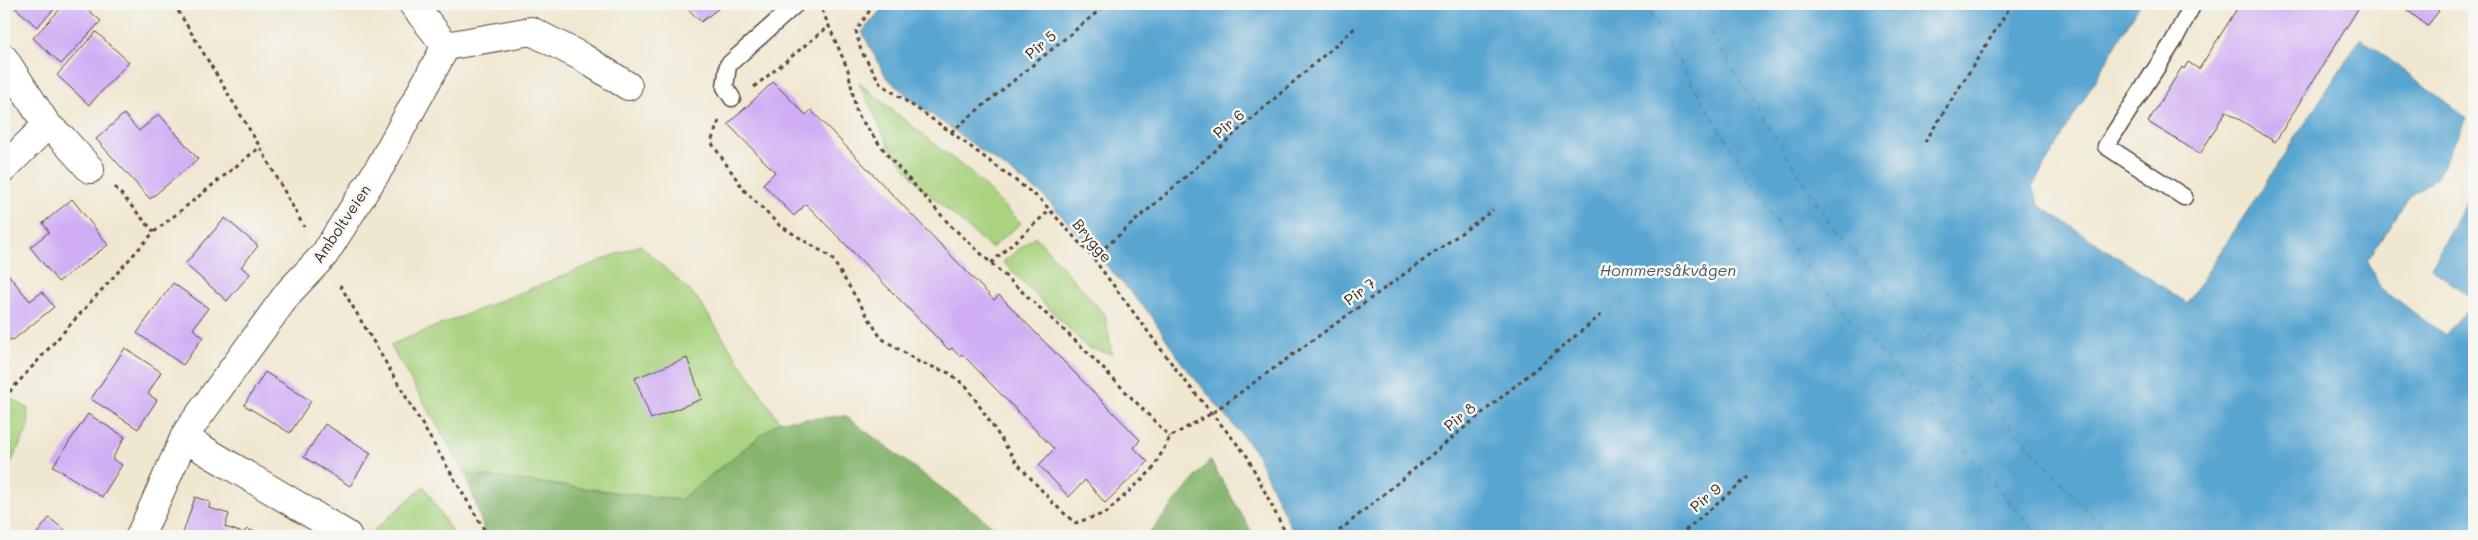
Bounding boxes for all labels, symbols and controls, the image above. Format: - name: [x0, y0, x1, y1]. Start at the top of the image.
- street label: Pir 5: [1021, 25, 1060, 63]
- street label: Pir 6: [1209, 104, 1248, 142]
- street label: Amboltveien: [308, 180, 375, 267]
- street label: Brygge: [1069, 214, 1117, 266]
- water label: Hommersåkvågen: [1600, 259, 1736, 280]
- street label: Pir 7: [1340, 273, 1379, 309]
- street label: Pir 8: [1439, 397, 1479, 435]
- street label: Pir 9: [1686, 478, 1725, 516]

